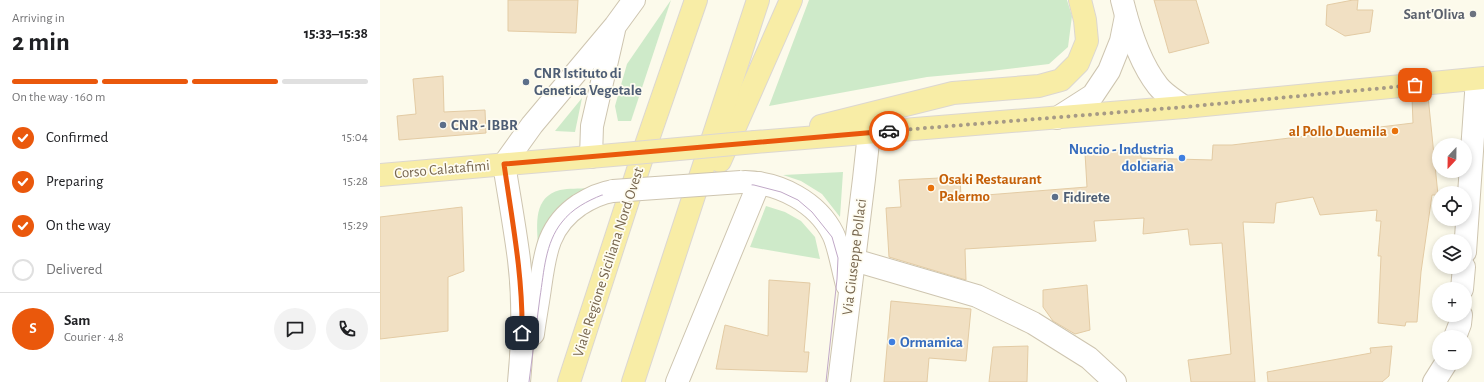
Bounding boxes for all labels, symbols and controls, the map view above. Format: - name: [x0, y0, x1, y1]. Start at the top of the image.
- place label: Sant'Oliva: [1403, 7, 1465, 22]
- marker: Sant'Oliva: [1468, 9, 1478, 19]
- text: Arriving in: [12, 12, 65, 25]
- text: 15:33–15:38: [304, 26, 368, 41]
- text: 2 min: [12, 29, 70, 55]
- place label: CNR Istituto di Genetica Vegetale: [534, 66, 642, 98]
- pin: [1398, 68, 1432, 102]
- icon: bag: [1404, 74, 1426, 96]
- marker: CNR Istituto di Genetica Vegetale: [521, 77, 531, 87]
- text: On the way · 160 m: [12, 91, 105, 104]
- courier: [869, 111, 909, 151]
- place label: CNR - IBBR: [451, 118, 518, 133]
- marker: CNR - IBBR: [438, 120, 448, 130]
- icon: car: [878, 120, 900, 142]
- place label: al Pollo Duemila: [1289, 124, 1387, 139]
- marker: al Pollo Duemila: [1390, 126, 1400, 136]
- icon: check: [12, 127, 34, 149]
- text: Confirmed: [46, 130, 108, 145]
- text: 15:04: [342, 131, 368, 144]
- north arrow: [1432, 138, 1472, 178]
- map controls: [1432, 138, 1472, 370]
- place label: Nuccio - Industria dolciaria: [1069, 142, 1174, 174]
- marker: Nuccio - Industria dolciaria: [1177, 153, 1187, 163]
- street label: Corso Calatafimi: [394, 158, 490, 181]
- street label: Viale Regione Siciliana Nord Ovest: [571, 165, 646, 359]
- icon: check: [12, 171, 34, 193]
- place label: Osaki Restaurant Palermo: [939, 172, 1042, 204]
- text: Preparing: [46, 174, 103, 189]
- text: 15:28: [343, 175, 368, 188]
- marker: Osaki Restaurant Palermo: [926, 183, 936, 193]
- button: locate: [1432, 186, 1472, 226]
- place label: Fidirete: [1063, 190, 1110, 205]
- marker: Fidirete: [1050, 192, 1060, 202]
- street label: Via Giuseppe Pollaci: [840, 198, 869, 316]
- icon: check: [12, 215, 34, 237]
- text: On the way: [46, 218, 111, 233]
- text: 15:29: [343, 219, 368, 232]
- button: layers: [1432, 234, 1472, 274]
- text: Delivered: [46, 262, 103, 277]
- button: +: [1432, 282, 1472, 322]
- button: chat: [274, 308, 316, 350]
- button: phone: [326, 308, 368, 350]
- text: Sam: [64, 313, 90, 328]
- pin: [505, 316, 539, 350]
- text: S: [29, 321, 37, 336]
- icon: home: [511, 322, 533, 344]
- button: −: [1432, 330, 1472, 370]
- text: Courier · 4.8: [64, 331, 124, 344]
- place label: Ormamica: [900, 335, 963, 350]
- marker: Ormamica: [887, 337, 897, 347]

